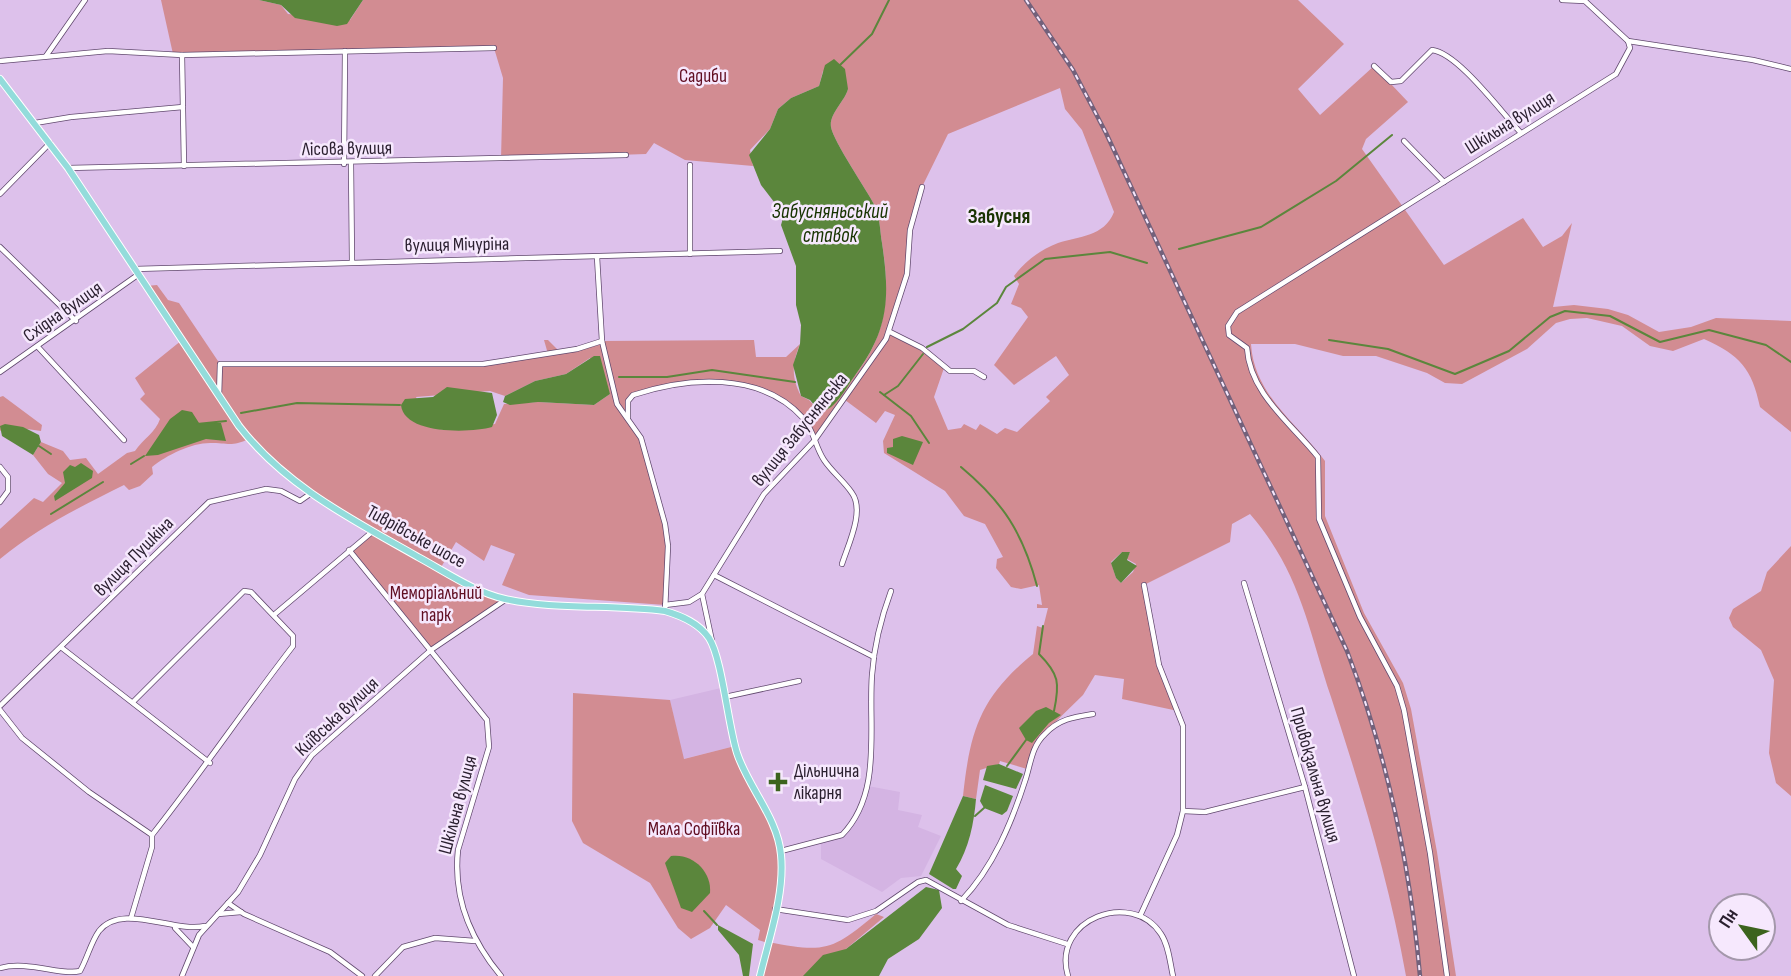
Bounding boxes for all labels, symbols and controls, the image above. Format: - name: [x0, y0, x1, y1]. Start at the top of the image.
- park label: Садиби: [679, 65, 727, 88]
- street label: Шкільна вулиця: [1461, 86, 1559, 160]
- street label: Лісова вулиця: [301, 137, 392, 161]
- water label: Забусняньський ставок: [772, 199, 889, 248]
- district label: Забусня: [968, 204, 1030, 229]
- street label: вулиця Мічуріна: [405, 233, 509, 257]
- street label: Східна вулиця: [19, 276, 107, 348]
- street label: вулиця Забуснянська: [747, 369, 853, 491]
- street label: Тиврівське шосе: [363, 500, 469, 574]
- street label: вулиця Пушкіна: [89, 512, 179, 602]
- park label: Меморіальний парк: [390, 582, 482, 627]
- street label: Київська вулиця: [291, 673, 383, 761]
- street label: Привокзальна вулиця: [1285, 705, 1345, 845]
- street label: Шкільна вулиця: [434, 753, 482, 857]
- place label: Дільнична лікарня: [794, 760, 859, 805]
- marker: Дільнична лікарня: [768, 772, 788, 792]
- park label: Мала Софіївка: [648, 818, 740, 841]
- north arrow: [1707, 892, 1777, 962]
- text: Пн: [1714, 905, 1744, 933]

